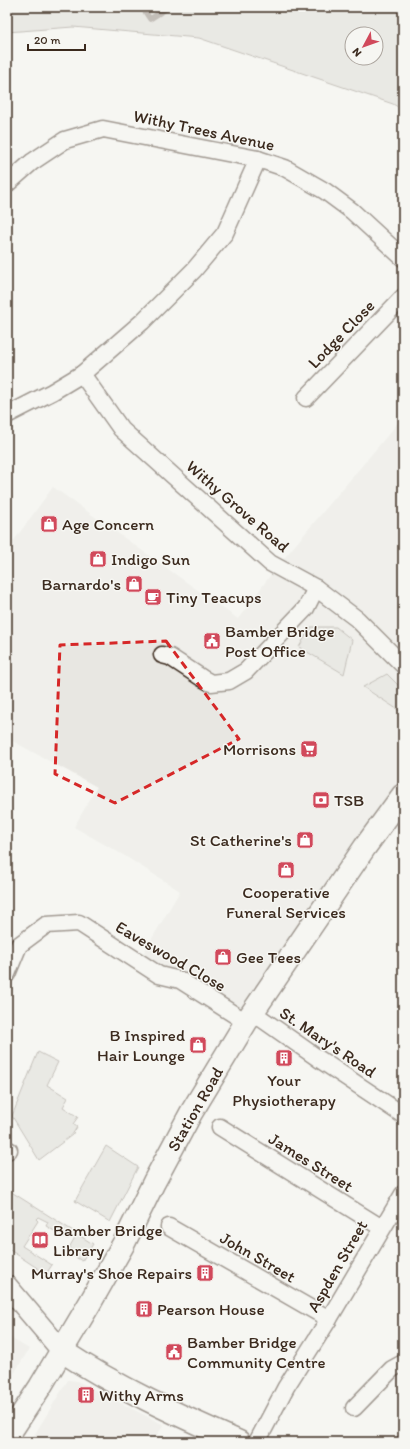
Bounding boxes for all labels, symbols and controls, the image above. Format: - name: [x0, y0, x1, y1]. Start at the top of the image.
- scale bar: [28, 26, 85, 52]
- north arrow: [344, 26, 384, 66]
- text: 20 m: [34, 33, 61, 47]
- text: N: [349, 45, 364, 59]
- street label: Withy Trees Avenue: [132, 105, 276, 155]
- street label: Lodge Close: [303, 296, 379, 372]
- street label: Withy Grove Road: [182, 456, 294, 557]
- shop icon: Age Concern: [39, 514, 59, 534]
- place label: Age Concern: [62, 514, 154, 534]
- shop icon: Indigo Sun: [88, 549, 108, 569]
- place label: Indigo Sun: [111, 549, 191, 569]
- place label: Barnardo's: [41, 574, 121, 594]
- shop icon: Barnardo's: [124, 574, 144, 594]
- cafe icon: Tiny Teacups: [143, 587, 163, 607]
- place label: Tiny Teacups: [166, 587, 262, 607]
- place label: Bamber Bridge Post Office: [225, 621, 335, 661]
- public building icon: Bamber Bridge Post Office: [202, 631, 222, 651]
- place label: Morrisons: [223, 739, 296, 759]
- supermarket icon: Morrisons: [299, 739, 319, 759]
- bank icon: TSB: [311, 790, 331, 810]
- place label: TSB: [334, 790, 364, 810]
- place label: St Catherine's: [190, 830, 292, 850]
- shop icon: St Catherine's: [295, 830, 315, 850]
- shop icon: Cooperative Funeral Services: [276, 860, 296, 880]
- place label: Cooperative Funeral Services: [226, 882, 346, 922]
- street label: Eaveswood Close: [112, 916, 230, 996]
- shop icon: Gee Tees: [213, 947, 233, 967]
- place label: Gee Tees: [236, 947, 301, 967]
- street label: St. Mary's Road: [276, 1002, 380, 1082]
- place label: B Inspired Hair Lounge: [97, 1025, 185, 1065]
- shop icon: B Inspired Hair Lounge: [188, 1035, 208, 1055]
- building icon: Your Physiotherapy: [274, 1048, 294, 1068]
- street label: Station Road: [163, 1063, 228, 1155]
- place label: Your Physiotherapy: [232, 1070, 336, 1110]
- street label: James Street: [265, 1128, 358, 1196]
- street label: Aspden Street: [303, 1216, 371, 1316]
- place label: Bamber Bridge Library: [53, 1220, 163, 1260]
- street label: John Street: [217, 1227, 300, 1287]
- library icon: Bamber Bridge Library: [30, 1230, 50, 1250]
- place label: Murray's Shoe Repairs: [31, 1263, 192, 1283]
- building icon: Murray's Shoe Repairs: [195, 1263, 215, 1283]
- building icon: Pearson House: [134, 1299, 154, 1319]
- place label: Pearson House: [157, 1299, 265, 1319]
- place label: Bamber Bridge Community Centre: [187, 1332, 326, 1372]
- public building icon: Bamber Bridge Community Centre: [164, 1342, 184, 1362]
- building icon: Withy Arms: [76, 1385, 96, 1405]
- place label: Withy Arms: [99, 1385, 184, 1405]

